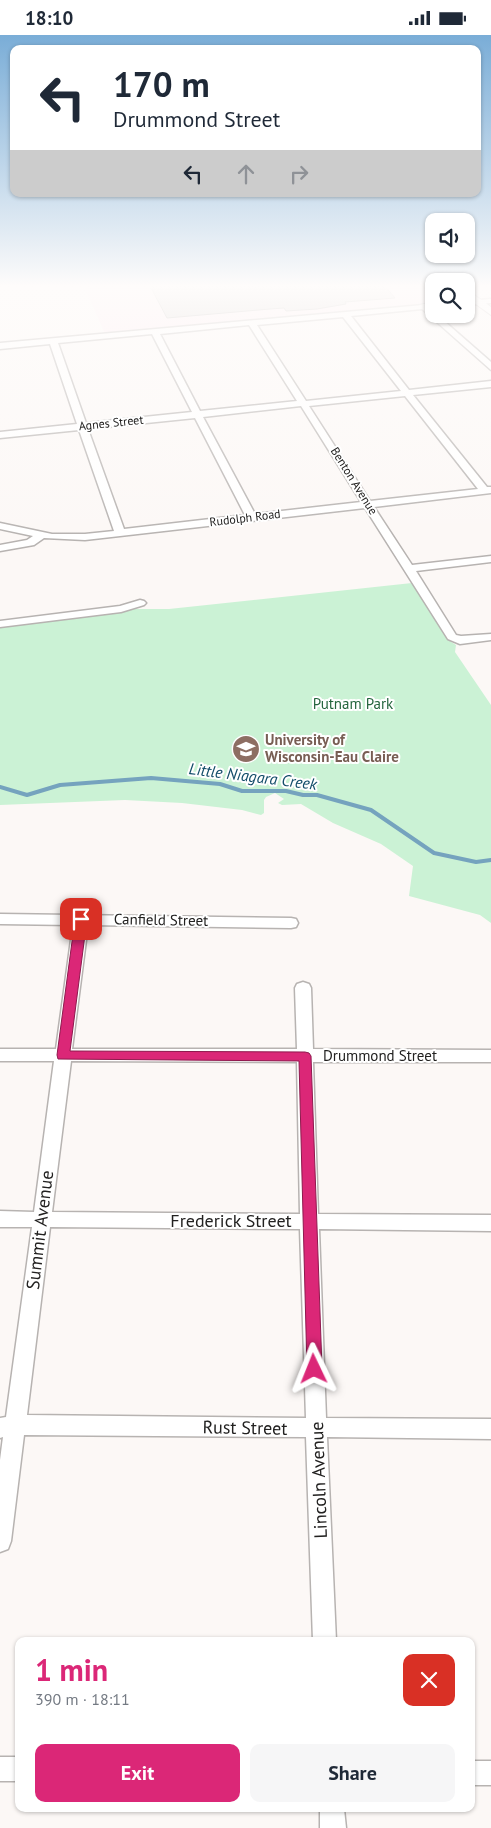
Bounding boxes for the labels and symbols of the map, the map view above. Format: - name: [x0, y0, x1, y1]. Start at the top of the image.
- street label: Agnes Street: [78, 412, 144, 433]
- street label: Benton Avenue: [328, 444, 381, 517]
- street label: Rudolph Road: [209, 506, 281, 529]
- park label: Putnam Park: [313, 694, 394, 713]
- place label: University of Wisconsin-Eau Claire: [265, 730, 399, 766]
- school or university icon: University of Wisconsin-Eau Claire: [231, 734, 261, 764]
- water label: Little Niagara Creek: [188, 758, 319, 794]
- pin: [60, 898, 102, 940]
- street label: Canfield Street: [114, 909, 208, 930]
- street label: Drummond Street: [323, 1046, 437, 1065]
- street label: Summit Avenue: [21, 1169, 58, 1291]
- street label: Frederick Street: [170, 1209, 292, 1232]
- position arrow: [287, 1342, 339, 1394]
- street label: Rust Street: [202, 1415, 288, 1440]
- street label: Lincoln Avenue: [305, 1421, 332, 1539]

